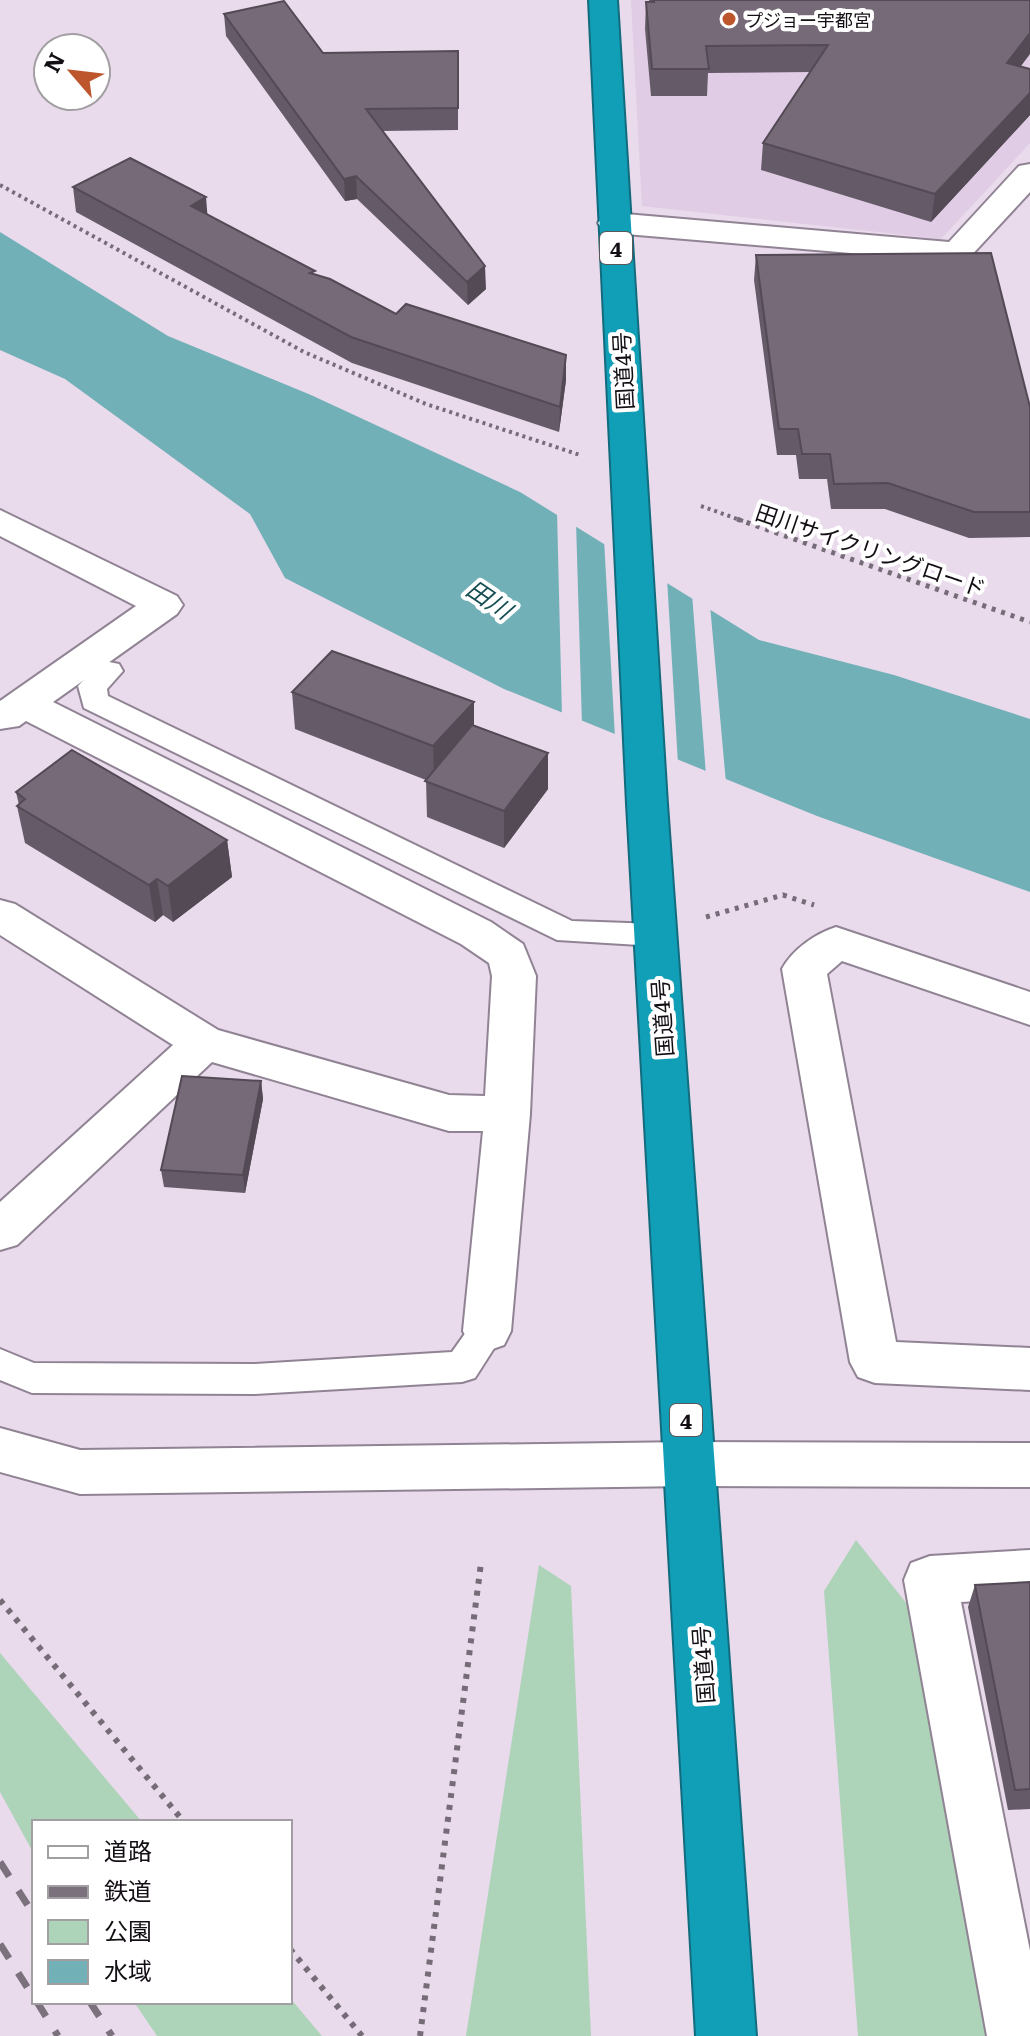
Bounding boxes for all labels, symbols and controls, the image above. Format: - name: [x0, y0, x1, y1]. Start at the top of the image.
- place label: プジョー宇都宮: [745, 6, 871, 33]
- marker: プジョー宇都宮: [720, 10, 738, 28]
- north arrow: [32, 32, 112, 112]
- text: N: [34, 46, 72, 78]
- road number: 4: [600, 232, 632, 264]
- street label: 国道4号: [603, 331, 641, 411]
- street label: 田川サイクリングロード: [751, 494, 991, 604]
- water label: 田川: [460, 570, 522, 628]
- street label: 国道4号: [642, 978, 680, 1058]
- road number: 4: [670, 1404, 702, 1436]
- street label: 国道4号: [683, 1625, 721, 1705]
- legend: [32, 1820, 292, 2004]
- text: 道路: [104, 1832, 152, 1867]
- text: 鉄道: [104, 1872, 152, 1907]
- text: 公園: [104, 1912, 152, 1947]
- text: 水域: [104, 1952, 152, 1987]

